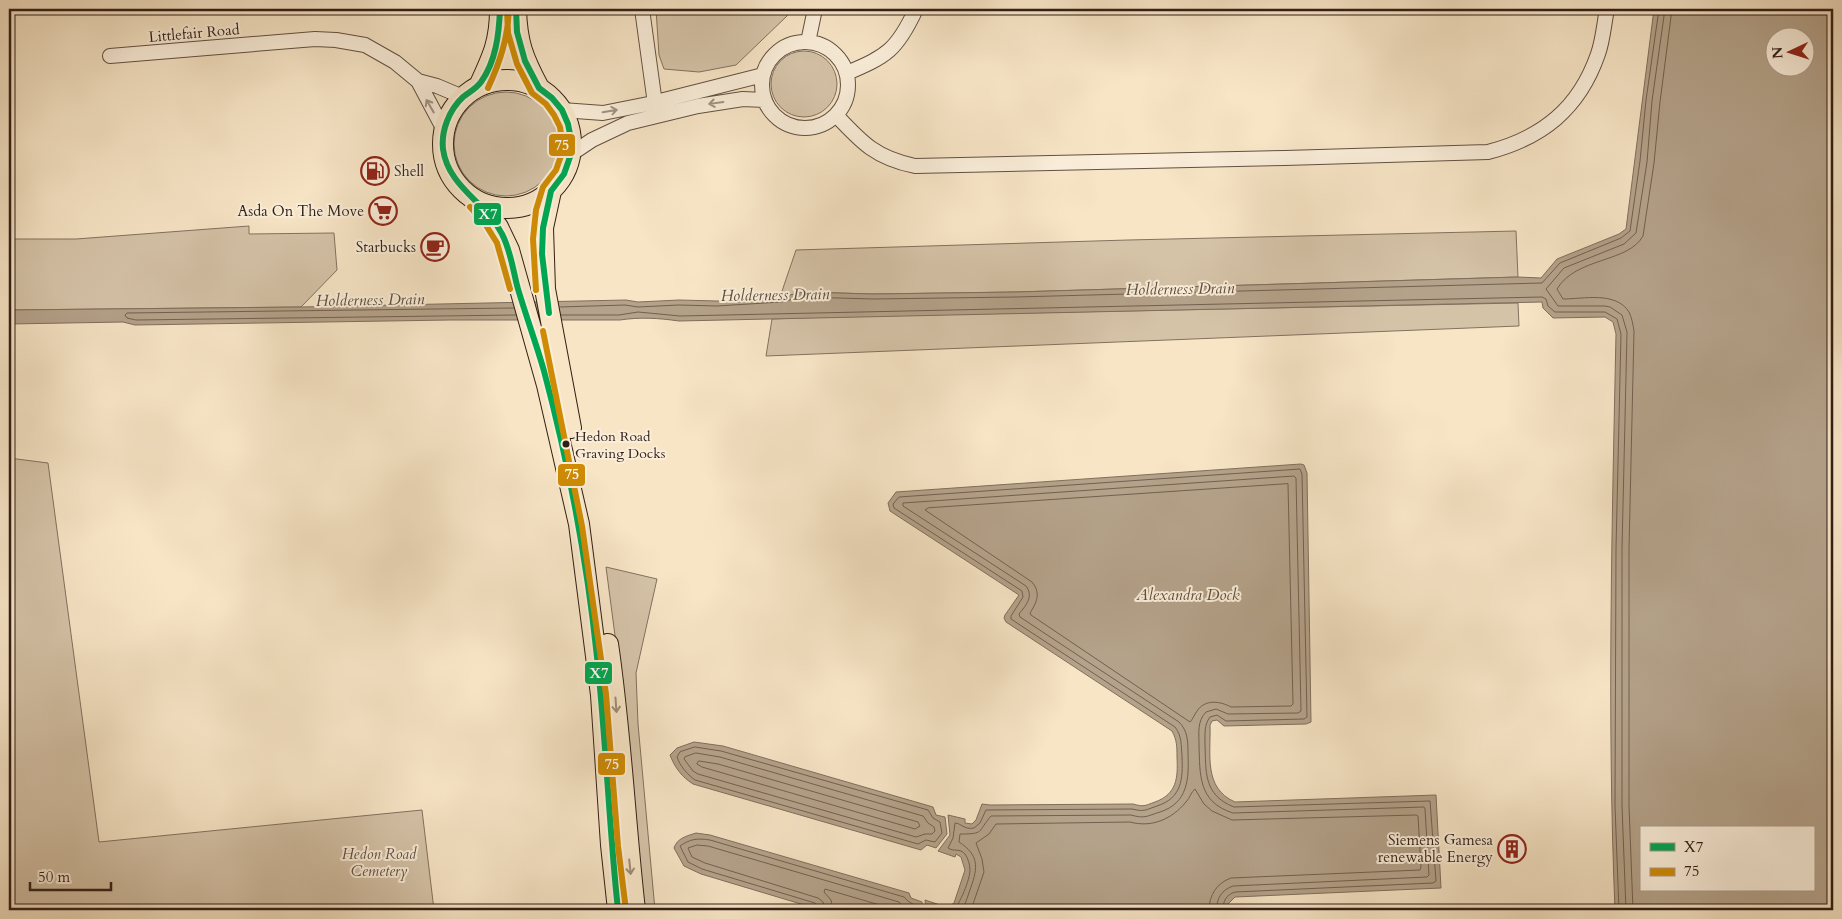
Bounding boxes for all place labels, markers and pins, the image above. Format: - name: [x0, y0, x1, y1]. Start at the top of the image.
- fuel station icon: Shell: [360, 156, 390, 186]
- place label: Shell: [394, 161, 424, 181]
- supermarket icon: Asda On The Move: [368, 196, 398, 226]
- place label: Asda On The Move: [238, 201, 364, 221]
- cafe icon: Starbucks: [420, 232, 450, 262]
- place label: Starbucks: [356, 237, 416, 257]
- place label: Hedon Road Graving Docks: [575, 427, 666, 463]
- marker: Hedon Road Graving Docks: [561, 439, 571, 449]
- place label: Siemens Gamesa renewable Energy: [1378, 830, 1494, 867]
- building icon: Siemens Gamesa renewable Energy: [1497, 834, 1527, 864]

